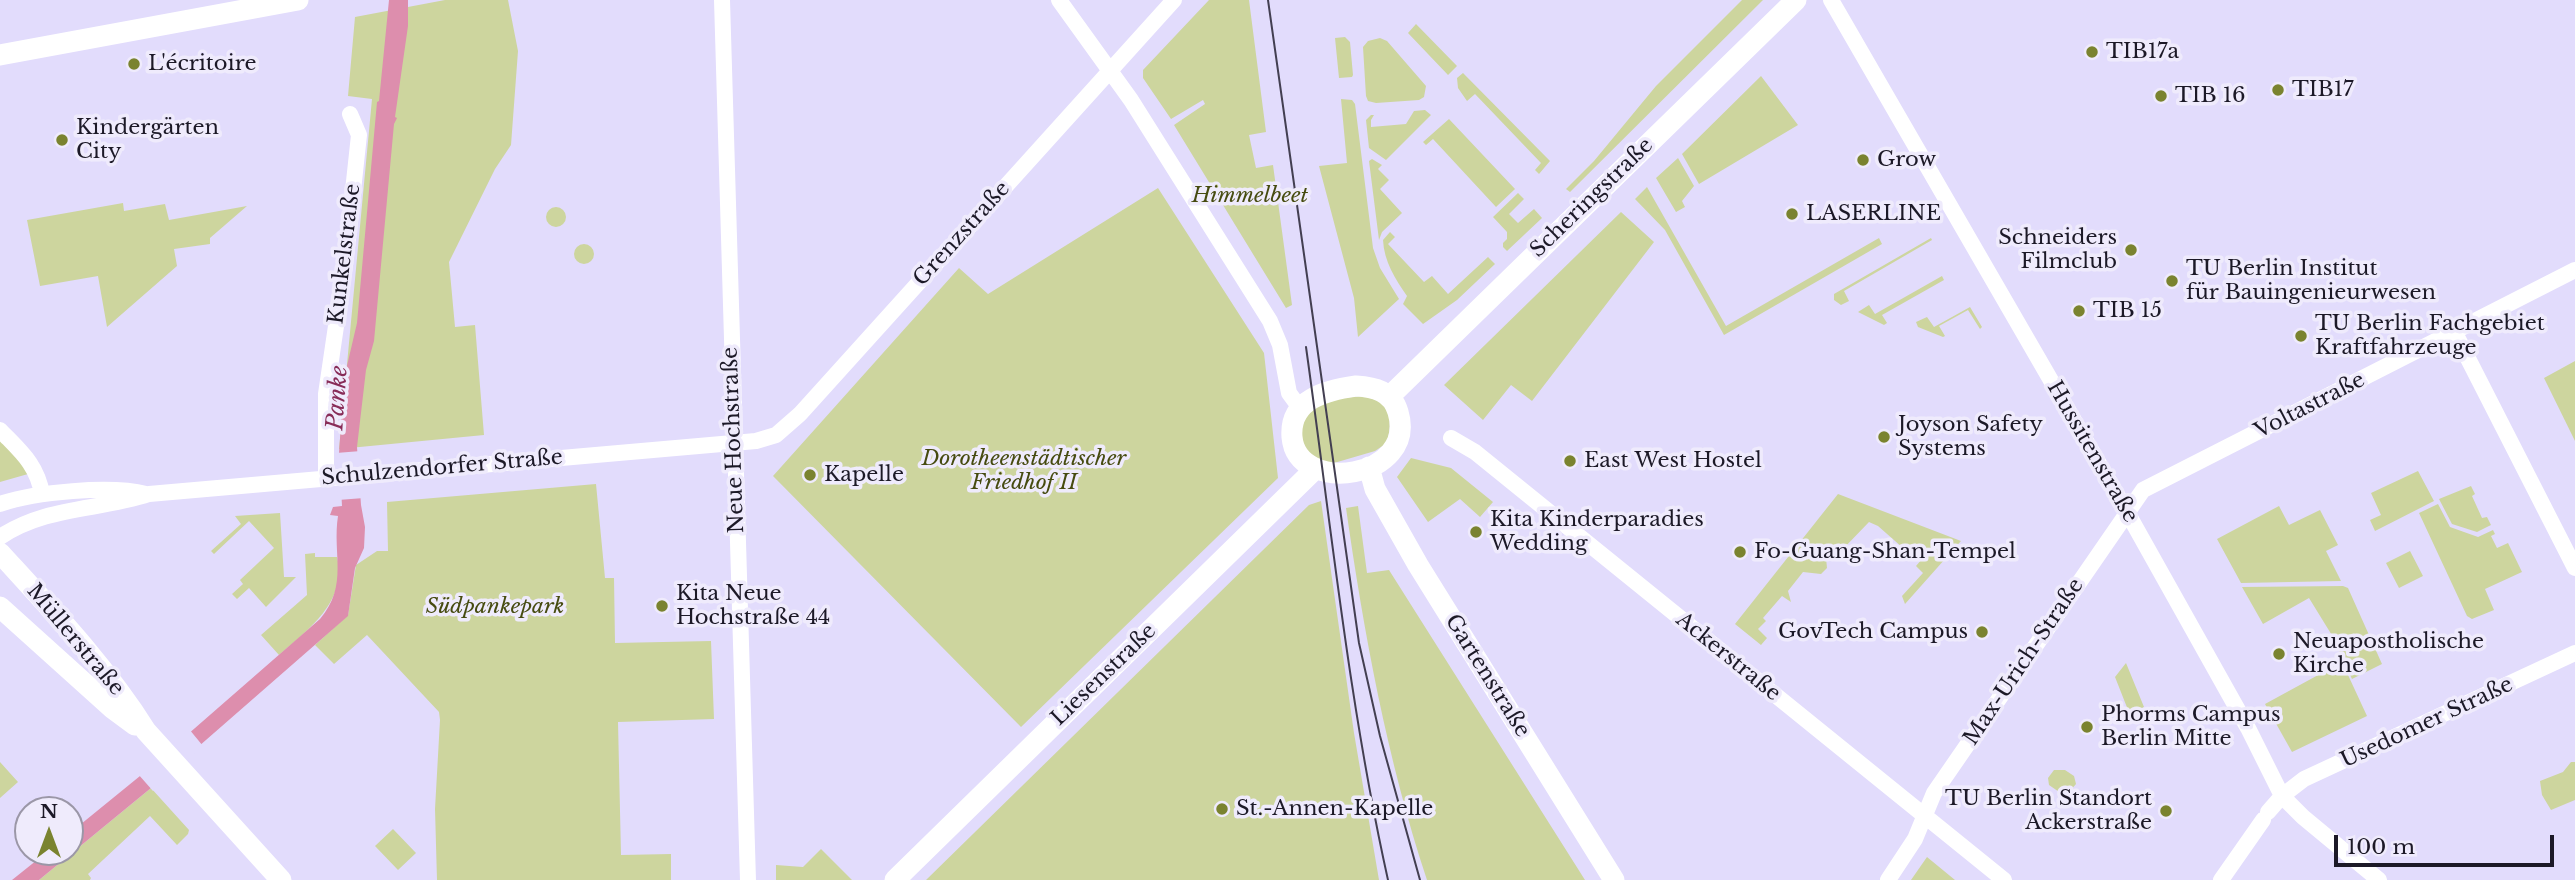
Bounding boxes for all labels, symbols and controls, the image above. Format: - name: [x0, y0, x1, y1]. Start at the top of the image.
- place label: TIB17a: [2106, 39, 2179, 65]
- marker: TIB17a: [2084, 44, 2100, 60]
- place label: L'écritoire: [148, 51, 257, 77]
- marker: L'écritoire: [126, 56, 142, 72]
- place label: TIB17: [2292, 77, 2354, 103]
- marker: TIB17: [2270, 82, 2286, 98]
- place label: TIB 16: [2175, 83, 2246, 109]
- marker: TIB 16: [2153, 88, 2169, 104]
- place label: Kindergärten City: [76, 115, 219, 165]
- marker: Kindergärten City: [54, 132, 70, 148]
- street label: Scheringstraße: [1525, 133, 1659, 263]
- place label: Grow: [1877, 147, 1936, 173]
- marker: Grow: [1855, 152, 1871, 168]
- street label: Grenzstraße: [909, 177, 1015, 291]
- street label: Kunkelstraße: [324, 182, 366, 326]
- park label: Himmelbeet: [1192, 183, 1308, 209]
- place label: LASERLINE: [1806, 201, 1941, 227]
- marker: LASERLINE: [1784, 206, 1800, 222]
- place label: Schneiders Filmclub: [1998, 225, 2117, 275]
- marker: Schneiders Filmclub: [2123, 242, 2139, 258]
- place label: TU Berlin Institut für Bauingenieurwesen: [2186, 256, 2436, 306]
- marker: TU Berlin Institut für Bauingenieurwesen: [2164, 273, 2180, 289]
- place label: TIB 15: [2093, 298, 2162, 324]
- marker: TIB 15: [2071, 303, 2087, 319]
- place label: TU Berlin Fachgebiet Kraftfahrzeuge: [2315, 311, 2545, 361]
- marker: TU Berlin Fachgebiet Kraftfahrzeuge: [2293, 328, 2309, 344]
- street label: Neue Hochstraße: [718, 346, 750, 534]
- water label: Panke: [322, 365, 354, 431]
- street label: Voltastraße: [2251, 367, 2369, 445]
- street label: Hussitenstraße: [2041, 377, 2143, 527]
- place label: Joyson Safety Systems: [1898, 412, 2043, 462]
- marker: Joyson Safety Systems: [1876, 429, 1892, 445]
- street label: Schulzendorfer Straße: [320, 445, 564, 491]
- park label: Dorotheenstädtischer Friedhof II: [922, 446, 1126, 496]
- place label: East West Hostel: [1584, 448, 1762, 474]
- marker: East West Hostel: [1562, 453, 1578, 469]
- place label: Kapelle: [824, 462, 904, 488]
- marker: Kapelle: [802, 467, 818, 483]
- place label: Kita Kinderparadies Wedding: [1490, 507, 1704, 557]
- marker: Kita Kinderparadies Wedding: [1468, 524, 1484, 540]
- place label: Fo-Guang-Shan-Tempel: [1754, 539, 2016, 565]
- marker: Fo-Guang-Shan-Tempel: [1732, 544, 1748, 560]
- street label: Max-Urich-Straße: [1959, 574, 2089, 750]
- street label: Müllerstraße: [21, 579, 129, 701]
- place label: Kita Neue Hochstraße 44: [676, 581, 830, 631]
- park label: Südpankepark: [426, 594, 564, 620]
- marker: Kita Neue Hochstraße 44: [654, 598, 670, 614]
- street label: Ackerstraße: [1671, 607, 1785, 707]
- street label: Gartenstraße: [1439, 610, 1535, 742]
- street label: Liesenstraße: [1046, 619, 1162, 731]
- place label: GovTech Campus: [1778, 619, 1968, 645]
- marker: GovTech Campus: [1974, 624, 1990, 640]
- place label: Neuapostholische Kirche: [2293, 629, 2484, 679]
- marker: Neuapostholische Kirche: [2271, 646, 2287, 662]
- street label: Usedomer Straße: [2337, 672, 2517, 774]
- place label: Phorms Campus Berlin Mitte: [2101, 702, 2281, 752]
- marker: Phorms Campus Berlin Mitte: [2079, 719, 2095, 735]
- place label: TU Berlin Standort Ackerstraße: [1945, 786, 2152, 836]
- north arrow: [14, 796, 84, 866]
- place label: St.-Annen-Kapelle: [1236, 796, 1433, 822]
- text: N: [40, 800, 58, 823]
- marker: St.-Annen-Kapelle: [1214, 801, 1230, 817]
- marker: TU Berlin Standort Ackerstraße: [2158, 803, 2174, 819]
- scale bar: [2337, 820, 2558, 864]
- text: 100 m: [2347, 834, 2415, 860]

